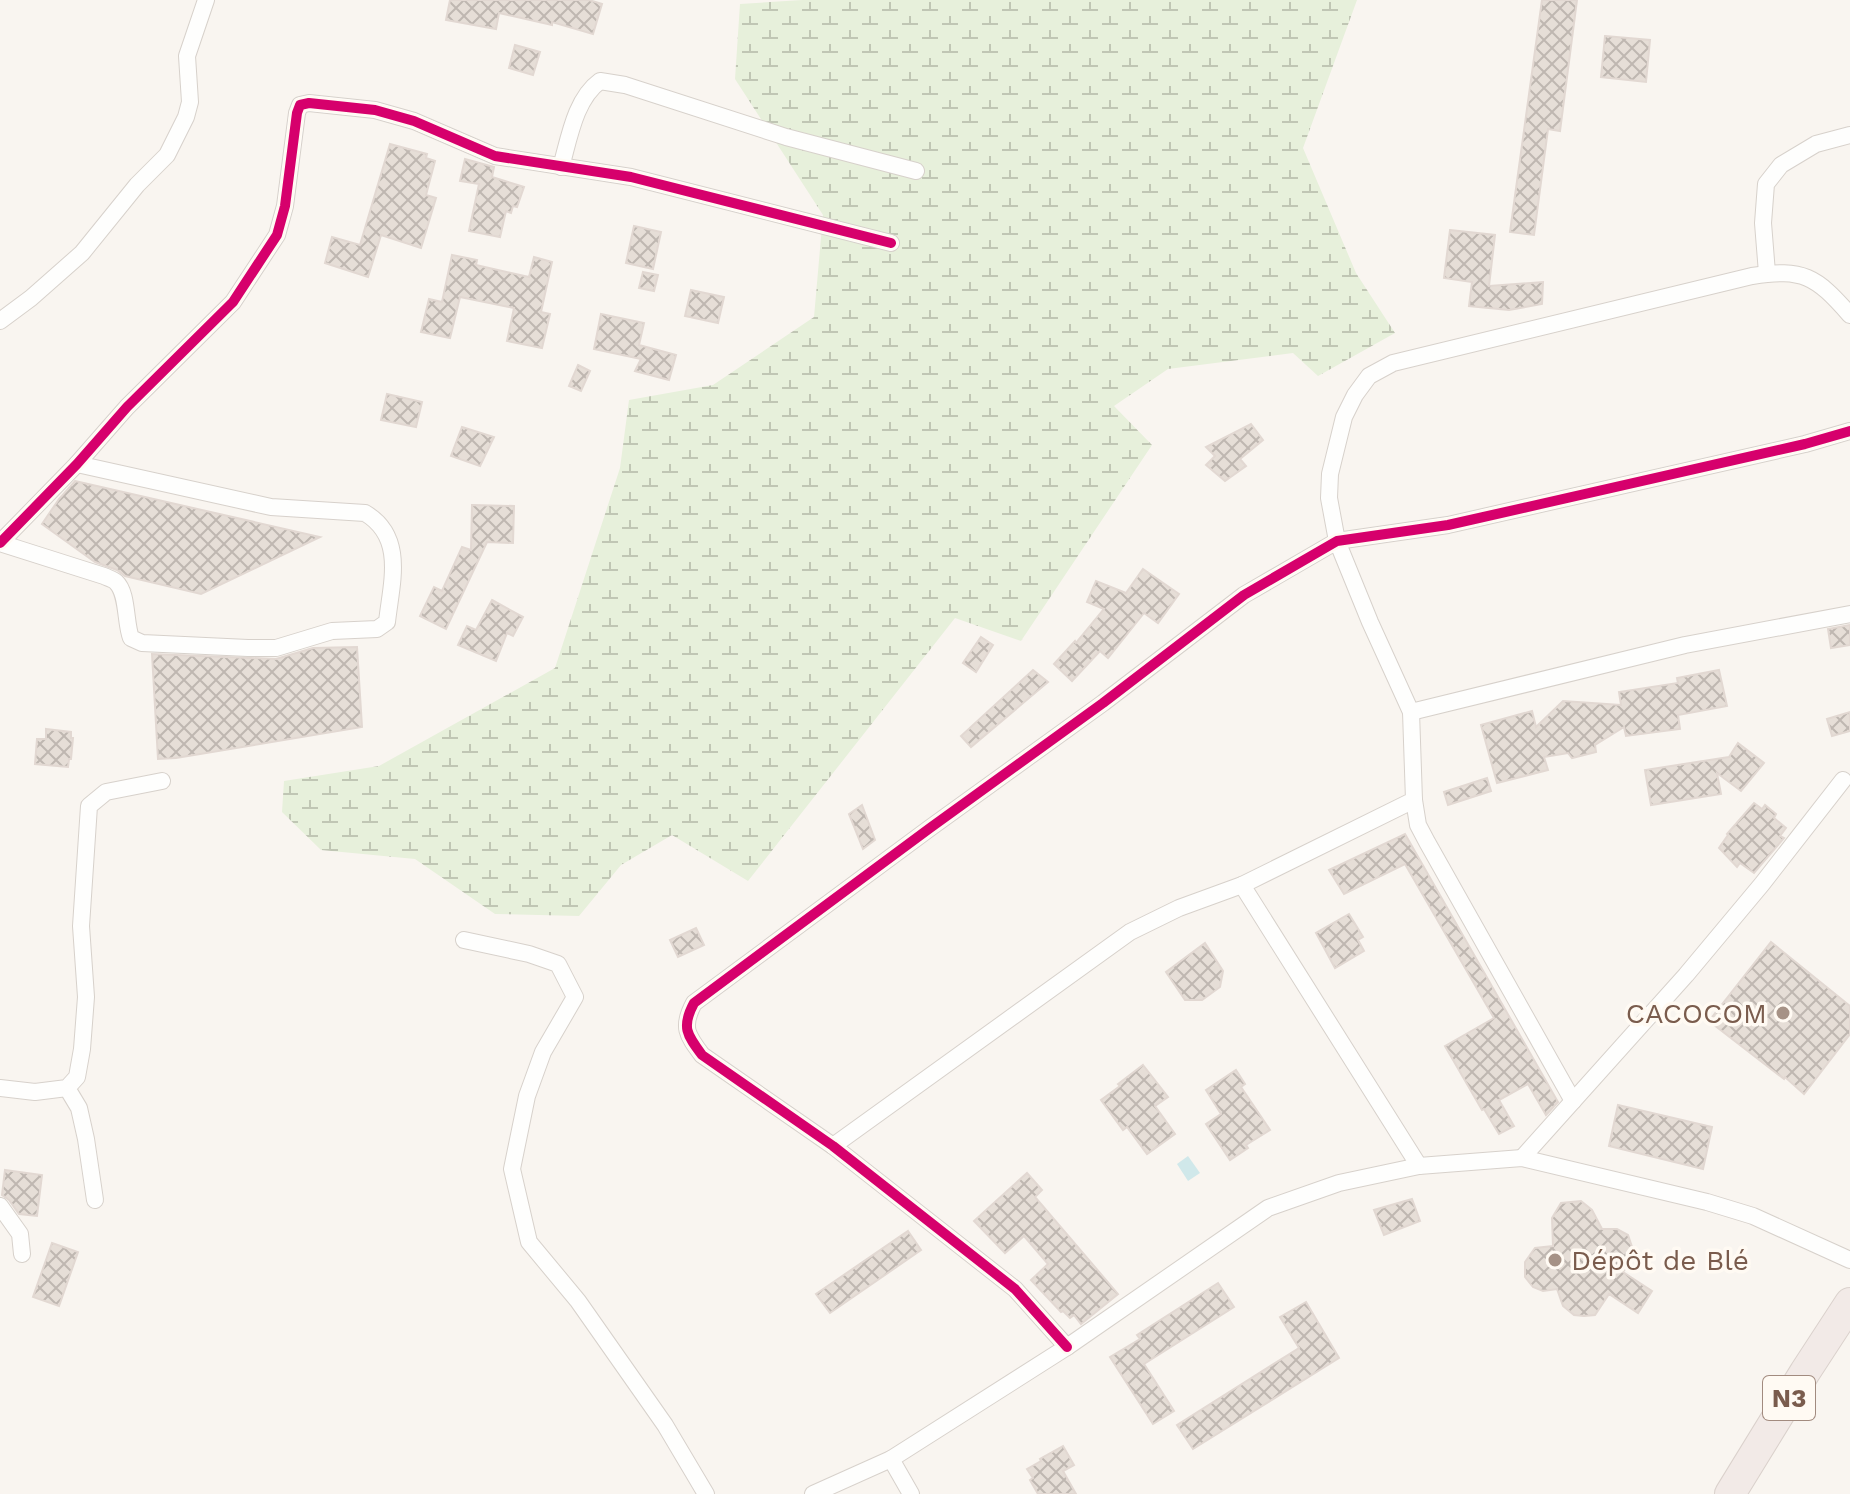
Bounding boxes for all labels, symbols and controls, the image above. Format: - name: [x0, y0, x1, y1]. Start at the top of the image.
- place label: CACOCOM: [1626, 997, 1767, 1030]
- marker: CACOCOM: [1774, 1004, 1792, 1022]
- place label: Dépôt de Blé: [1571, 1244, 1749, 1277]
- marker: Dépôt de Blé: [1546, 1251, 1564, 1269]
- road number: N3: [1763, 1376, 1815, 1420]

